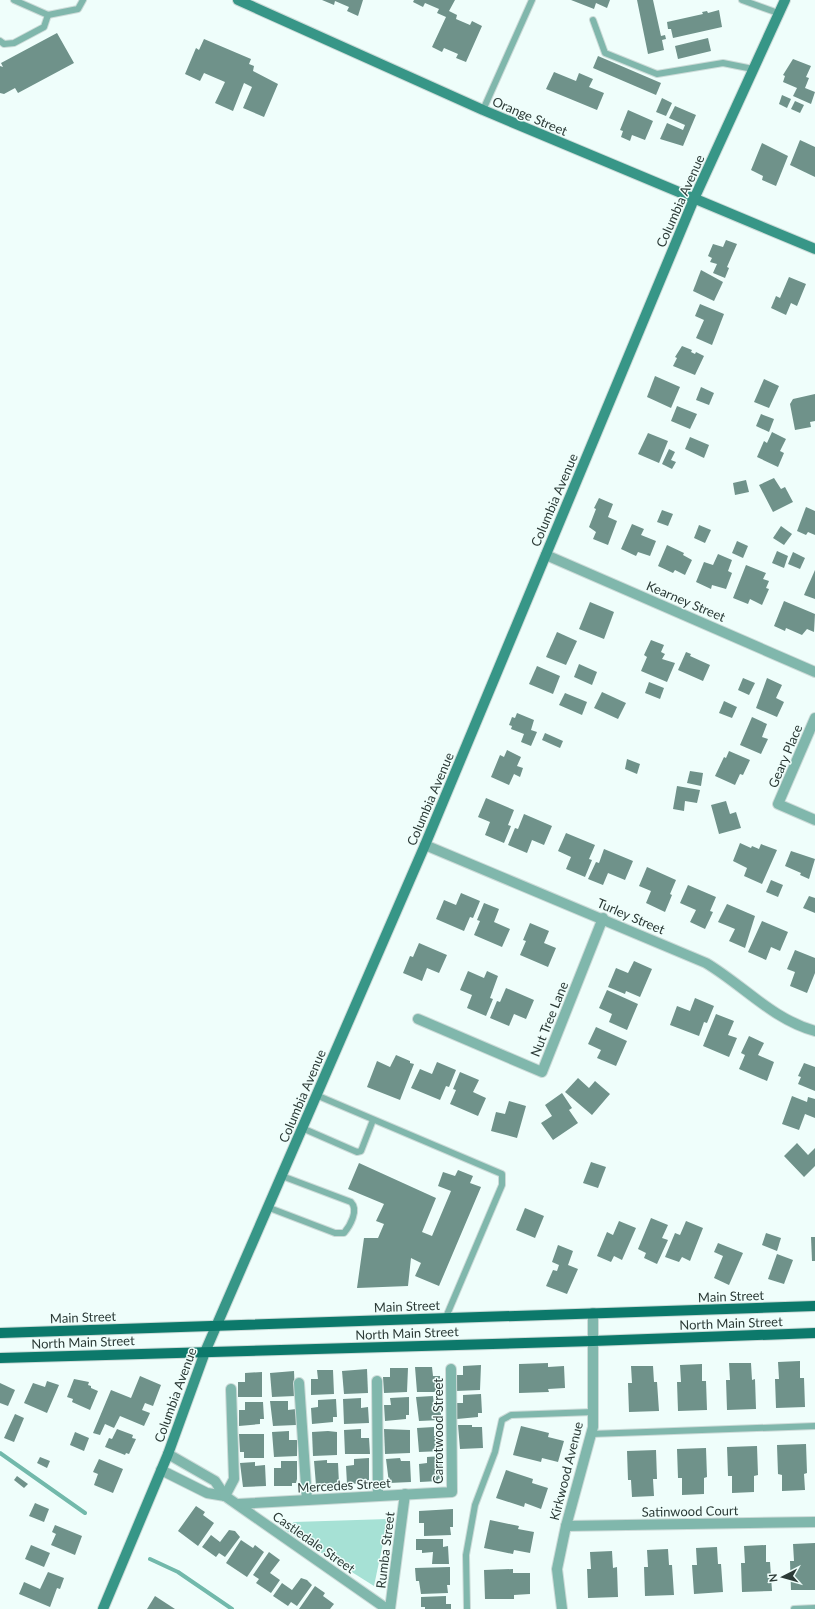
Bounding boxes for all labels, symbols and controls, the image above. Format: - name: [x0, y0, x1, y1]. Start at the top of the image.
- street label: Orange Street: [490, 93, 570, 139]
- street label: Columbia Avenue: [652, 152, 708, 250]
- street label: Columbia Avenue: [527, 451, 581, 549]
- street label: Kearney Street: [644, 577, 728, 625]
- street label: Geary Place: [764, 722, 806, 790]
- street label: Columbia Avenue: [403, 750, 457, 848]
- street label: Turley Street: [595, 895, 668, 938]
- street label: Nut Tree Lane: [527, 979, 571, 1059]
- street label: Columbia Avenue: [275, 1047, 329, 1145]
- street label: Main Street: [698, 1287, 765, 1305]
- street label: Main Street: [374, 1297, 441, 1315]
- street label: Main Street: [50, 1308, 117, 1326]
- street label: North Main Street: [679, 1313, 783, 1333]
- street label: North Main Street: [355, 1323, 459, 1343]
- street label: North Main Street: [31, 1332, 135, 1352]
- street label: Columbia Avenue: [150, 1345, 200, 1445]
- street label: Carrotwood Street: [430, 1378, 446, 1484]
- street label: Kirkwood Avenue: [546, 1420, 586, 1522]
- street label: Mercedes Street: [297, 1475, 391, 1495]
- street label: Satinwood Court: [642, 1502, 739, 1520]
- street label: Castledale Street: [270, 1508, 358, 1576]
- street label: Rumba Street: [372, 1510, 398, 1589]
- north arrow: [763, 1557, 803, 1597]
- text: N: [766, 1573, 779, 1583]

